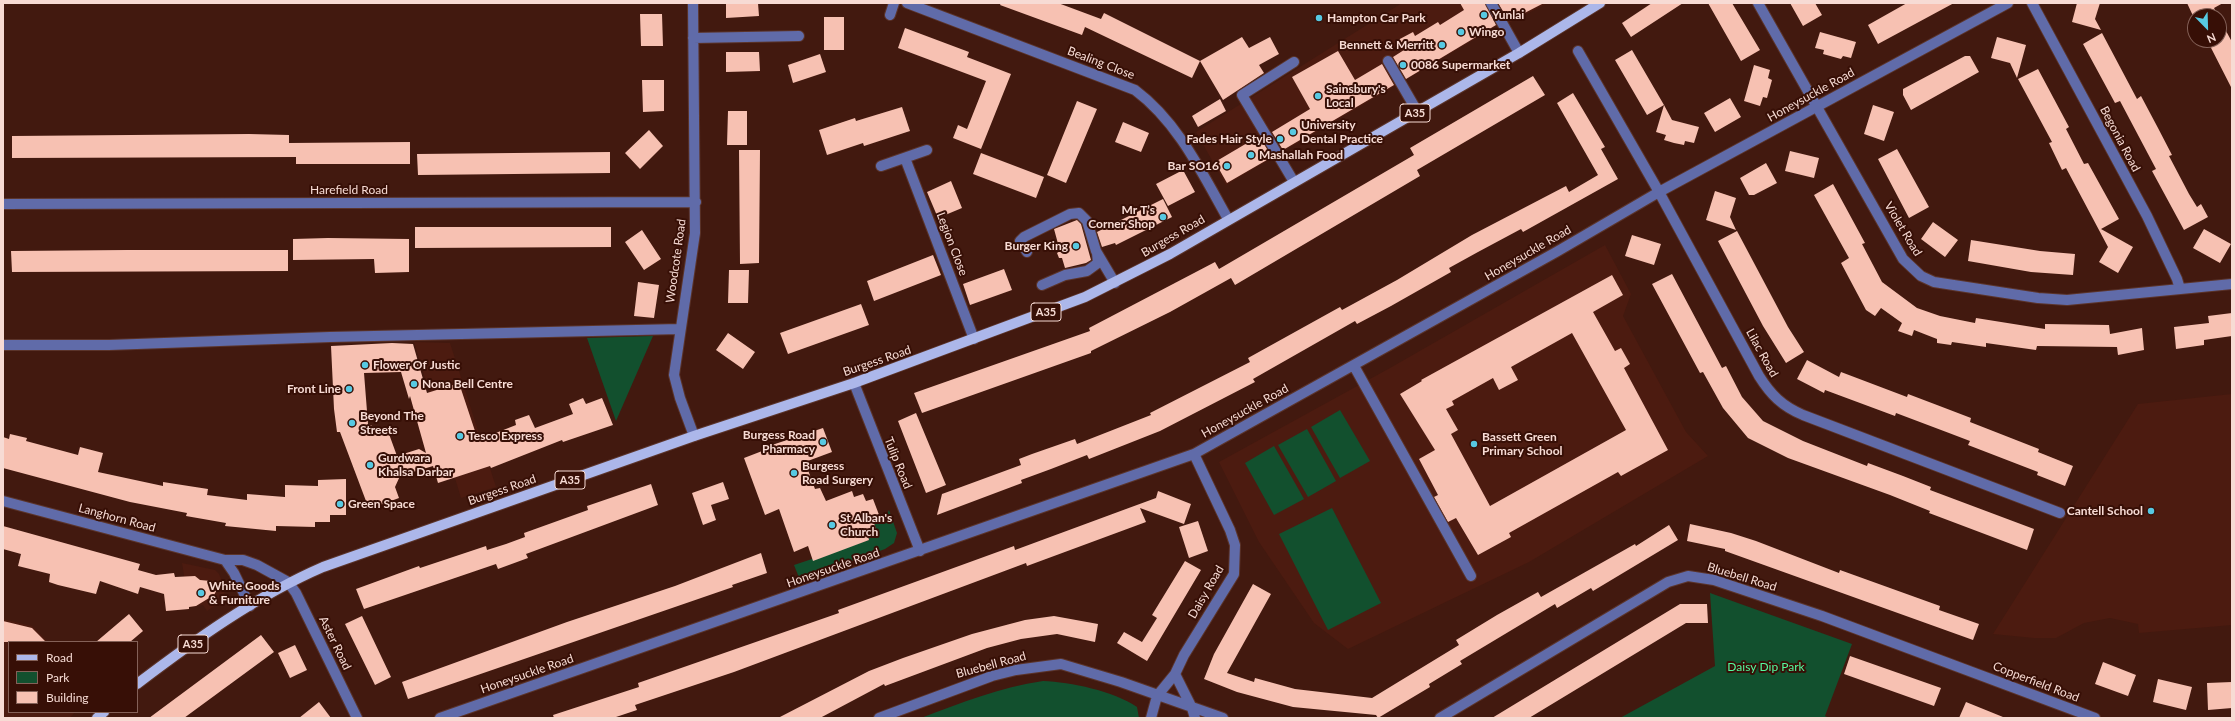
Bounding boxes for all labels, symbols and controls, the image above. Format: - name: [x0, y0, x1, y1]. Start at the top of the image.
- place label: Yunlai: [1492, 8, 1524, 22]
- north arrow: [2187, 8, 2227, 48]
- marker: Yunlai: [1479, 10, 1489, 20]
- place label: Hampton Car Park: [1327, 11, 1426, 25]
- marker: Hampton Car Park: [1314, 13, 1324, 23]
- place label: Wingo: [1469, 25, 1504, 39]
- marker: Wingo: [1456, 27, 1466, 37]
- text: N: [2205, 31, 2218, 46]
- place label: Bennett & Merritt: [1339, 38, 1434, 52]
- marker: Bennett & Merritt: [1437, 40, 1447, 50]
- street label: Bealing Close: [1065, 44, 1137, 82]
- place label: 0086 Supermarket: [1411, 58, 1510, 72]
- marker: 0086 Supermarket: [1398, 60, 1408, 70]
- street label: Honeysuckle Road: [1765, 65, 1857, 125]
- place label: Sainsbury's Local: [1326, 82, 1386, 110]
- marker: Sainsbury's Local: [1313, 91, 1323, 101]
- road number: A35: [1400, 104, 1430, 122]
- street label: Begonia Road: [2097, 104, 2143, 174]
- place label: University Dental Practice: [1301, 118, 1383, 146]
- marker: University Dental Practice: [1288, 127, 1298, 137]
- place label: Fades Hair Style: [1186, 132, 1272, 146]
- marker: Fades Hair Style: [1275, 134, 1285, 144]
- place label: Mashallah Food: [1259, 148, 1343, 162]
- marker: Mashallah Food: [1246, 150, 1256, 160]
- place label: Bar SO16: [1168, 159, 1219, 173]
- marker: Bar SO16: [1222, 161, 1232, 171]
- street label: Harefield Road: [310, 183, 388, 197]
- street label: Violet Road: [1881, 199, 1925, 259]
- place label: Mr T’s Corner Shop: [1088, 203, 1155, 231]
- street label: Legion Close: [933, 210, 971, 278]
- street label: Burgess Road: [1139, 212, 1207, 260]
- marker: Mr T’s Corner Shop: [1158, 212, 1168, 222]
- street label: Woodcote Road: [663, 218, 689, 304]
- street label: Honeysuckle Road: [1482, 222, 1574, 284]
- place label: Burger King: [1005, 239, 1068, 253]
- marker: Burger King: [1071, 241, 1081, 251]
- road number: A35: [1031, 303, 1061, 321]
- street label: Lilac Road: [1743, 326, 1781, 380]
- street label: Burgess Road: [841, 343, 913, 379]
- place label: Flower Of Justic: [373, 358, 460, 372]
- marker: Flower Of Justic: [360, 360, 370, 370]
- place label: Nona Bell Centre: [422, 377, 513, 391]
- marker: Nona Bell Centre: [409, 379, 419, 389]
- street label: Honeysuckle Road: [1199, 381, 1291, 441]
- place label: Front Line: [287, 382, 341, 396]
- marker: Front Line: [344, 384, 354, 394]
- place label: Beyond The Streets: [360, 409, 424, 437]
- marker: Beyond The Streets: [347, 418, 357, 428]
- place label: Burgess Road Pharmacy: [743, 428, 815, 456]
- place label: Tesco Express: [468, 429, 542, 443]
- place label: Bassett Green Primary School: [1482, 430, 1563, 458]
- marker: Tesco Express: [455, 431, 465, 441]
- street label: Tulip Road: [881, 435, 915, 491]
- marker: Burgess Road Pharmacy: [818, 437, 828, 447]
- marker: Bassett Green Primary School: [1469, 439, 1479, 449]
- place label: Gurdwara Khalsa Darbar: [378, 451, 453, 479]
- place label: Burgess Road Surgery: [802, 459, 873, 487]
- marker: Gurdwara Khalsa Darbar: [365, 460, 375, 470]
- marker: Burgess Road Surgery: [789, 468, 799, 478]
- road number: A35: [555, 471, 585, 489]
- street label: Burgess Road: [466, 472, 538, 508]
- place label: Green Space: [348, 497, 415, 511]
- marker: Green Space: [335, 499, 345, 509]
- street label: Langhorn Road: [77, 501, 157, 535]
- place label: Cantell School: [2067, 504, 2143, 518]
- marker: Cantell School: [2146, 506, 2156, 516]
- place label: St Alban's Church: [840, 511, 892, 539]
- marker: St Alban's Church: [827, 520, 837, 530]
- street label: Honeysuckle Road: [785, 545, 881, 591]
- street label: Bluebell Road: [1706, 560, 1778, 594]
- street label: Daisy Road: [1185, 563, 1227, 621]
- place label: White Goods & Furniture: [209, 579, 280, 607]
- marker: White Goods & Furniture: [196, 588, 206, 598]
- street label: Aster Road: [316, 614, 354, 672]
- road number: A35: [178, 635, 208, 653]
- legend: [8, 641, 138, 713]
- street label: Bluebell Road: [954, 649, 1028, 681]
- text: Road: [46, 650, 73, 665]
- street label: Honeysuckle Road: [479, 651, 575, 697]
- street label: Copperfield Road: [1991, 659, 2081, 705]
- park label: Daisy Dip Park: [1727, 660, 1805, 674]
- text: Park: [46, 670, 69, 685]
- text: Building: [46, 690, 89, 705]

